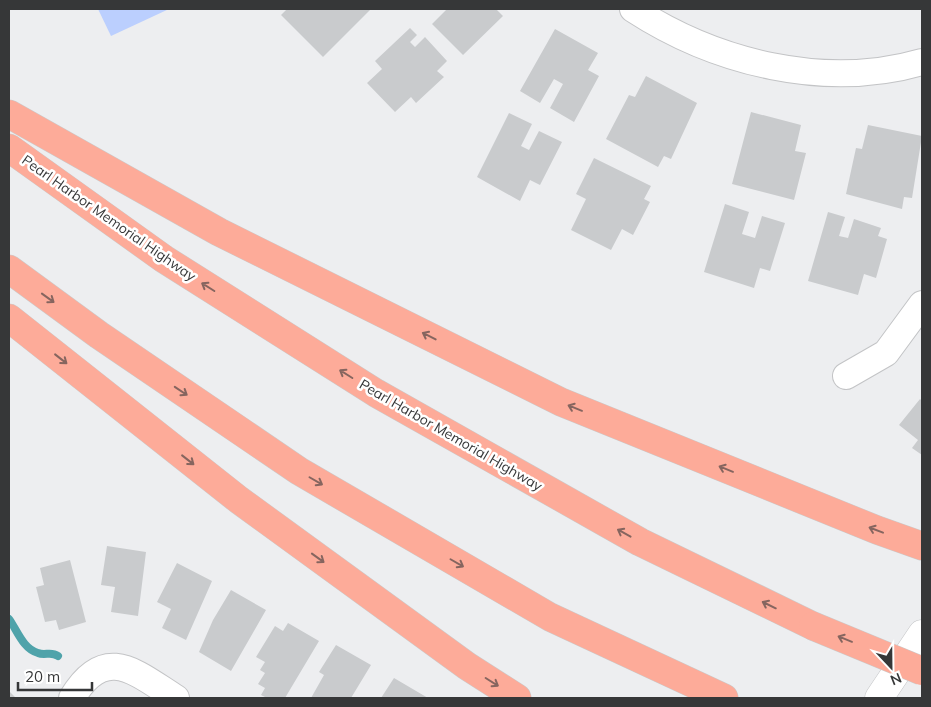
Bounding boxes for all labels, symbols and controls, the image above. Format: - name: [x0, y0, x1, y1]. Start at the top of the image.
- street label: Pearl Harbor Memorial Highway: [18, 151, 200, 285]
- one-way arrow: [202, 282, 216, 292]
- one-way arrow: [41, 293, 55, 303]
- one-way arrow: [422, 331, 437, 340]
- one-way arrow: [54, 354, 67, 365]
- one-way arrow: [339, 368, 353, 378]
- street label: Pearl Harbor Memorial Highway: [356, 375, 546, 495]
- one-way arrow: [174, 386, 188, 396]
- one-way arrow: [568, 403, 583, 412]
- one-way arrow: [181, 455, 195, 465]
- one-way arrow: [718, 464, 734, 473]
- one-way arrow: [309, 477, 323, 487]
- one-way arrow: [869, 525, 884, 534]
- one-way arrow: [617, 527, 631, 537]
- one-way arrow: [311, 553, 325, 563]
- one-way arrow: [449, 558, 464, 568]
- one-way arrow: [762, 600, 777, 609]
- one-way arrow: [838, 634, 853, 643]
- north arrow: [866, 642, 916, 692]
- scale bar: [18, 660, 91, 692]
- text: 20 m: [25, 667, 60, 686]
- text: N: [888, 669, 904, 689]
- one-way arrow: [485, 678, 499, 688]

